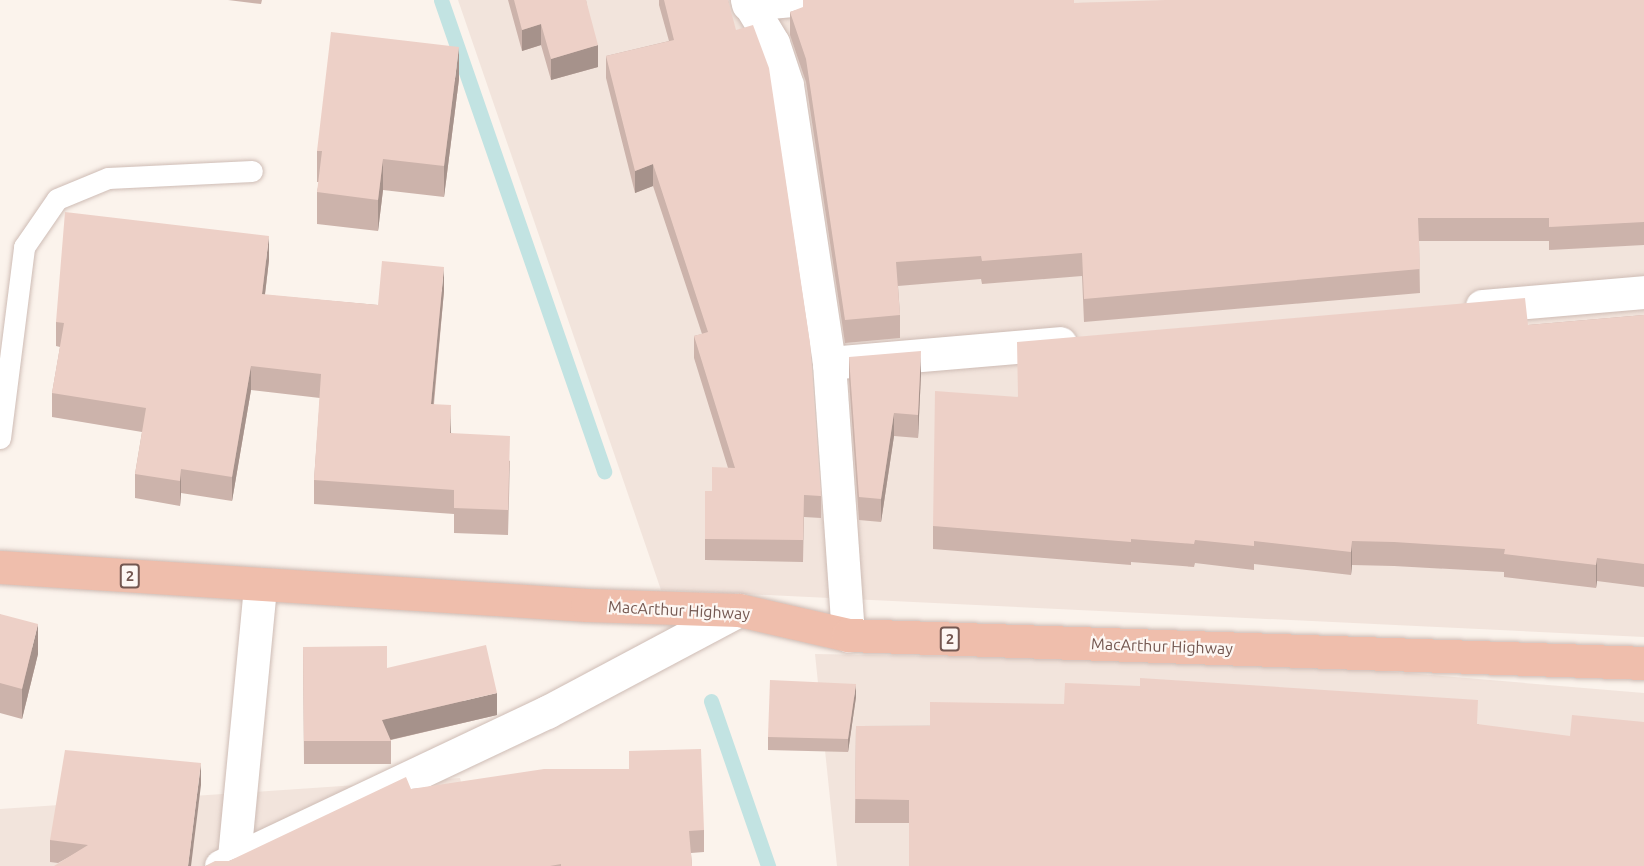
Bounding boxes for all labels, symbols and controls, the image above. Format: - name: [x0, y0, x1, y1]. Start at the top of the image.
- road number: 2: [120, 564, 140, 588]
- street label: MacArthur Highway: [608, 597, 750, 623]
- road number: 2: [940, 627, 960, 651]
- street label: MacArthur Highway: [1091, 634, 1233, 658]

